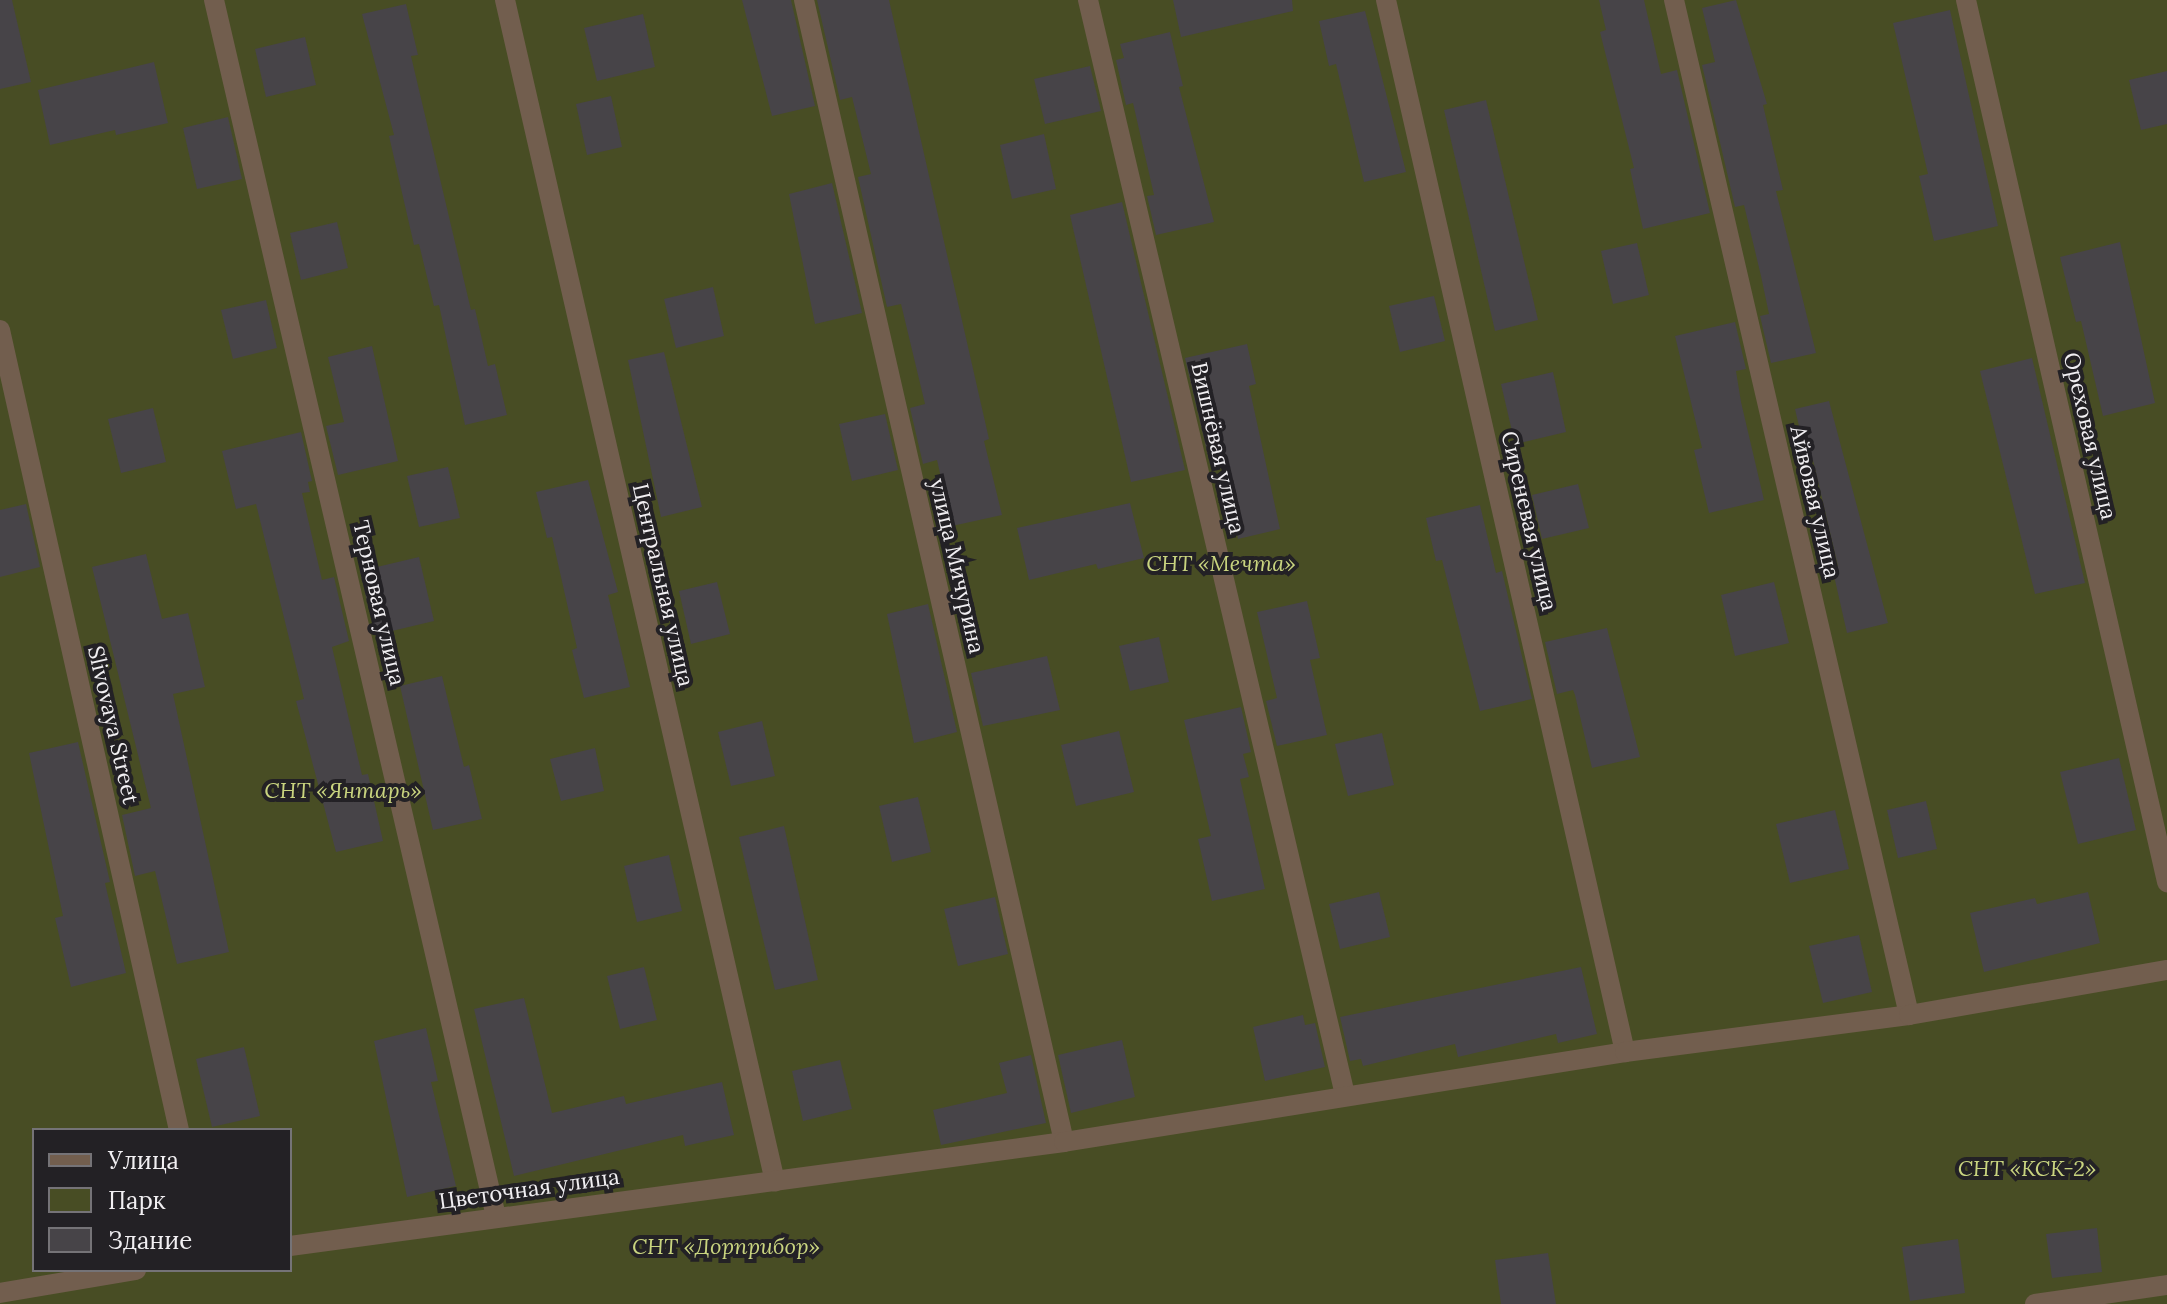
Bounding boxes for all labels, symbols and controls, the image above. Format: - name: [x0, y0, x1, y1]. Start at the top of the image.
- street label: Ореховая улица: [2058, 350, 2122, 522]
- street label: Вишнёвая улица: [1185, 360, 1251, 536]
- street label: Айвовая улица: [1785, 423, 1845, 581]
- street label: Сиреневая улица: [1495, 429, 1563, 613]
- street label: улица Мичурина: [924, 476, 990, 656]
- street label: Центральная улица: [627, 481, 699, 689]
- street label: Терновая улица: [347, 518, 411, 688]
- park label: СНТ «Мечта»: [1146, 551, 1296, 577]
- street label: Slivovaya Street: [82, 643, 144, 807]
- park label: СНТ «Янтарь»: [264, 778, 422, 804]
- legend: [32, 1128, 292, 1272]
- text: Улица: [108, 1145, 179, 1176]
- park label: СНТ «КСК-2»: [1958, 1156, 2096, 1182]
- street label: Цветочная улица: [437, 1163, 621, 1215]
- text: Парк: [108, 1185, 166, 1216]
- text: Здание: [108, 1225, 192, 1256]
- park label: СНТ «Дорприбор»: [632, 1234, 820, 1260]

